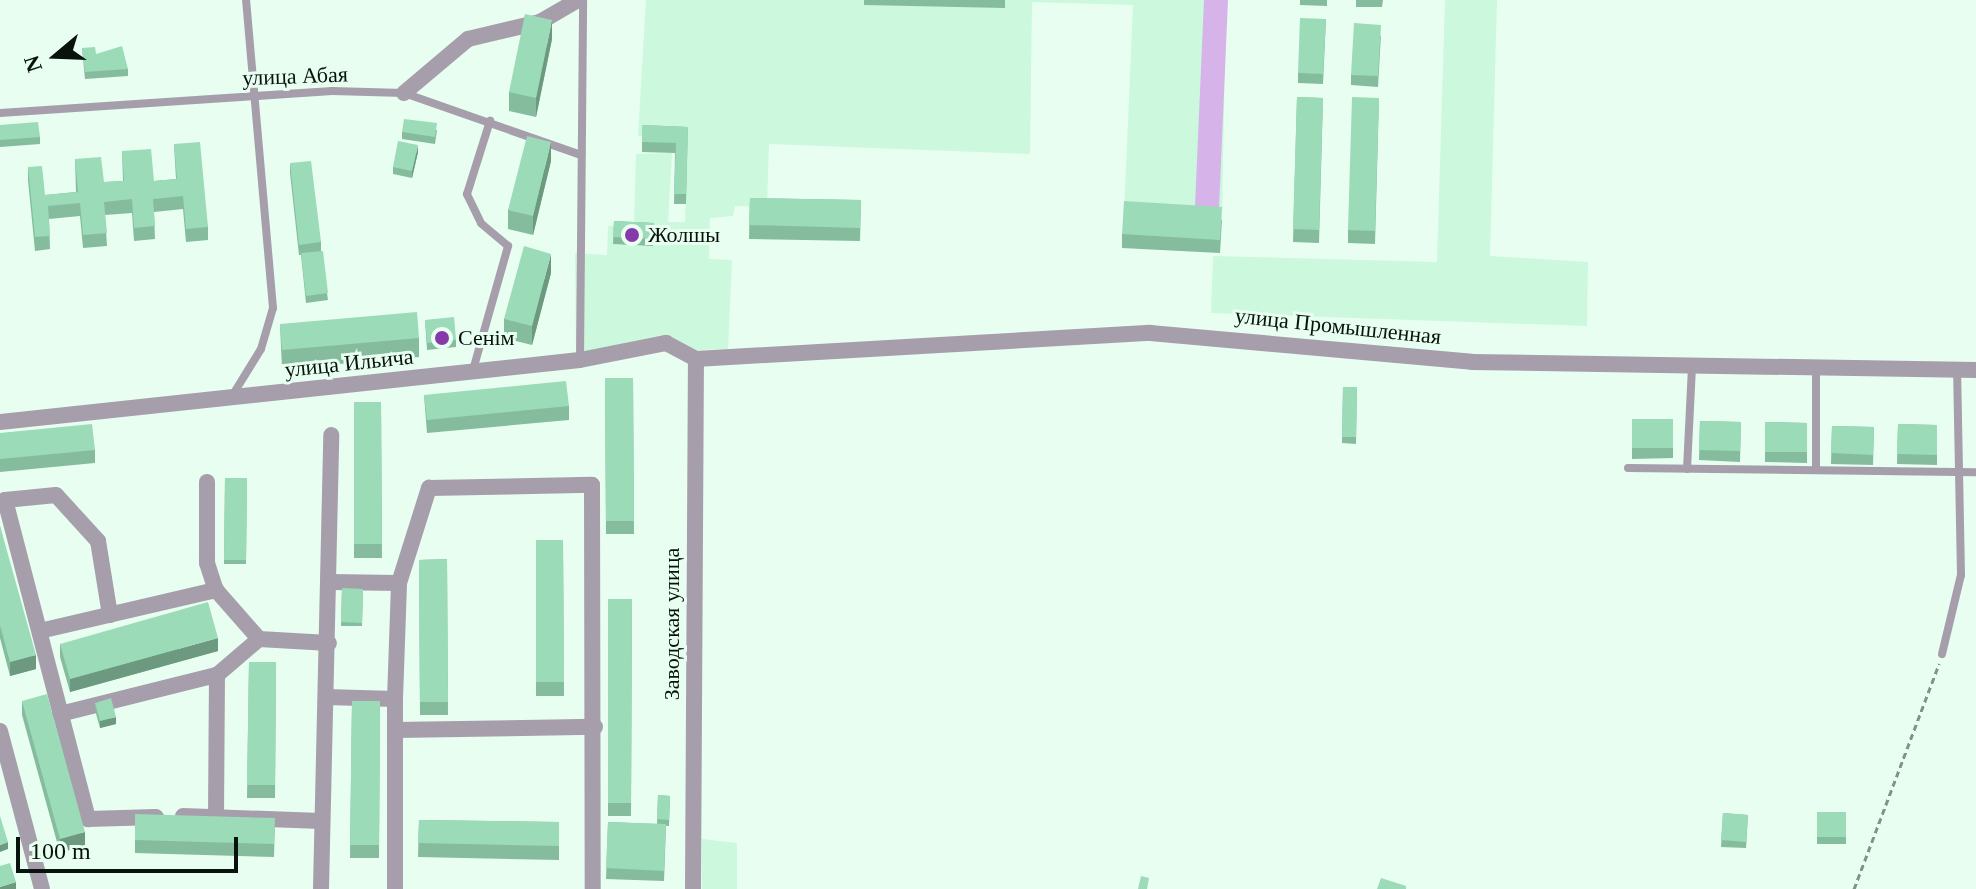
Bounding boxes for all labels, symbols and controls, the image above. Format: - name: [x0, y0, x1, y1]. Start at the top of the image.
- north arrow: [16, 16, 96, 96]
- text: N: [18, 52, 47, 76]
- street label: улица Абая: [242, 61, 348, 91]
- place label: Жолшы: [648, 222, 720, 248]
- marker: Жолшы: [623, 226, 641, 244]
- street label: улица Промышленная: [1234, 302, 1442, 350]
- place label: Сенiм: [458, 325, 515, 351]
- marker: Сенiм: [433, 329, 451, 347]
- street label: улица Ильича: [283, 343, 415, 383]
- street label: Заводская улица: [659, 548, 685, 700]
- scale bar: [20, 821, 242, 871]
- text: 100 m: [30, 838, 91, 864]

